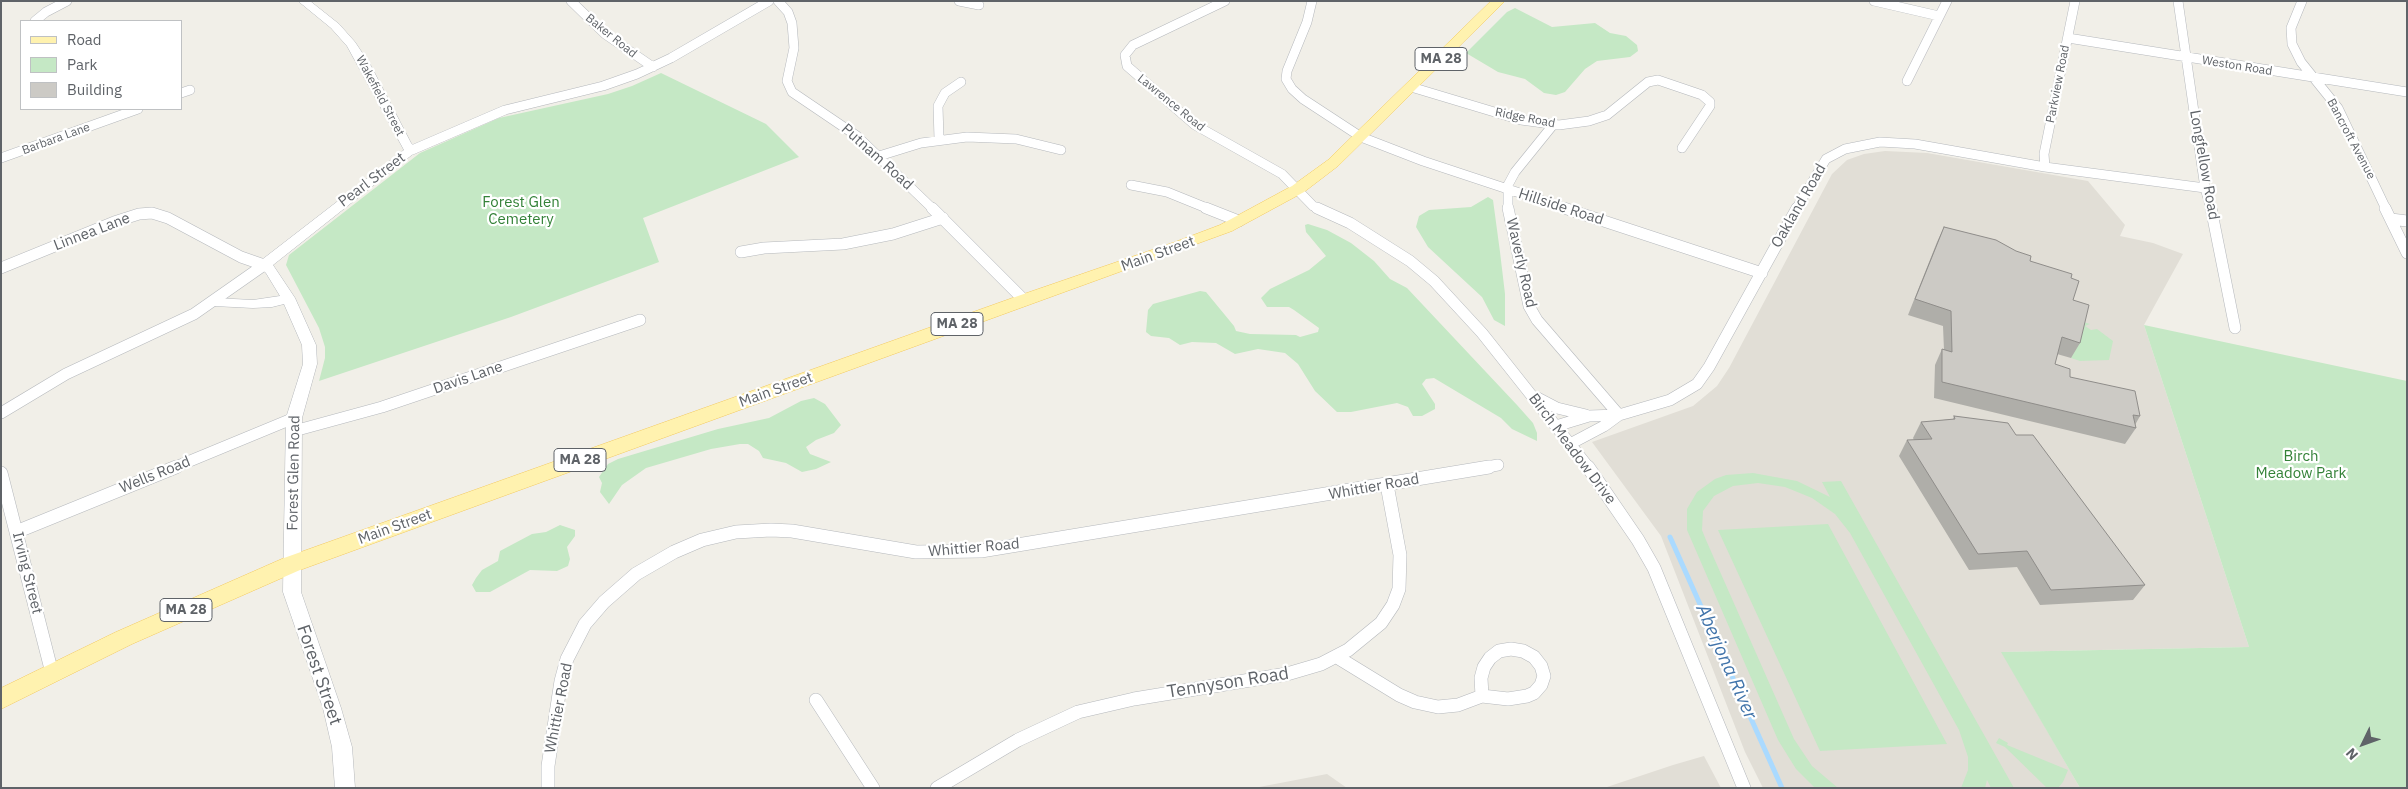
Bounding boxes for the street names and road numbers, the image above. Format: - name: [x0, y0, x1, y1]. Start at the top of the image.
- street label: Baker Road: [582, 11, 640, 61]
- street label: Parkview Road: [2043, 44, 2073, 124]
- road number: MA 28: [1415, 48, 1467, 70]
- street label: Wakefield Street: [353, 53, 407, 139]
- street label: Weston Road: [2201, 53, 2273, 79]
- street label: Lawrence Road: [1134, 72, 1208, 134]
- street label: Bancroft Avenue: [2324, 96, 2378, 182]
- street label: Ridge Road: [1494, 105, 1556, 131]
- street label: Longfellow Road: [2185, 109, 2223, 221]
- street label: Barbara Lane: [20, 120, 92, 158]
- street label: Putnam Road: [837, 120, 917, 194]
- street label: Pearl Street: [335, 149, 409, 211]
- street label: Oakland Road: [1768, 161, 1830, 251]
- street label: Hillside Road: [1516, 185, 1606, 229]
- street label: Linnea Lane: [51, 209, 133, 255]
- street label: Waverly Road: [1502, 216, 1540, 310]
- street label: Main Street: [1119, 232, 1197, 276]
- road number: MA 28: [931, 312, 983, 336]
- street label: Davis Lane: [431, 358, 505, 398]
- street label: Main Street: [737, 368, 815, 412]
- street label: Birch Meadow Drive: [1525, 390, 1619, 508]
- street label: Forest Glen Road: [284, 415, 304, 531]
- road number: MA 28: [554, 448, 606, 472]
- street label: Wells Road: [117, 453, 193, 497]
- street label: Whittier Road: [1327, 470, 1421, 504]
- street label: Main Street: [356, 505, 434, 549]
- street label: Irving Street: [8, 530, 46, 616]
- street label: Whittier Road: [928, 535, 1020, 561]
- road number: MA 28: [160, 598, 212, 622]
- street label: Forest Street: [292, 622, 346, 728]
- street label: Whittier Road: [541, 661, 577, 755]
- street label: Tennyson Road: [1166, 663, 1290, 703]

